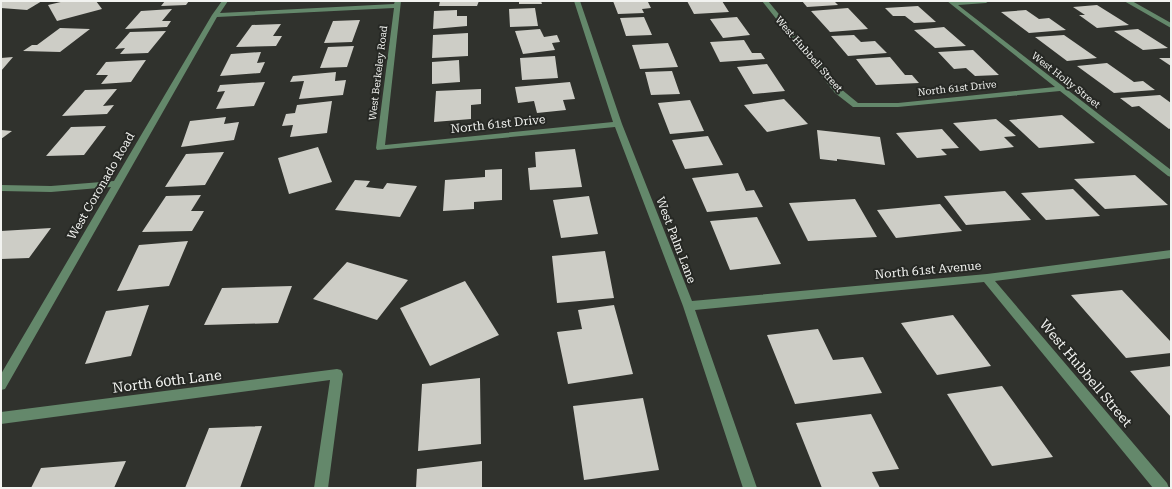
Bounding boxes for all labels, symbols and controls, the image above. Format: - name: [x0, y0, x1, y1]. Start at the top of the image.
- street label: West Hubbell Street: [773, 14, 845, 94]
- street label: West Berkeley Road: [367, 24, 389, 121]
- street label: West Holly Street: [1030, 50, 1103, 110]
- street label: North 61st Drive: [917, 78, 998, 98]
- street label: North 61st Drive: [450, 112, 546, 136]
- street label: West Coronado Road: [65, 130, 138, 242]
- street label: West Palm Lane: [653, 195, 699, 286]
- street label: North 61st Avenue: [874, 258, 982, 282]
- street label: West Hubbell Street: [1036, 316, 1136, 430]
- street label: North 60th Lane: [111, 366, 223, 396]

